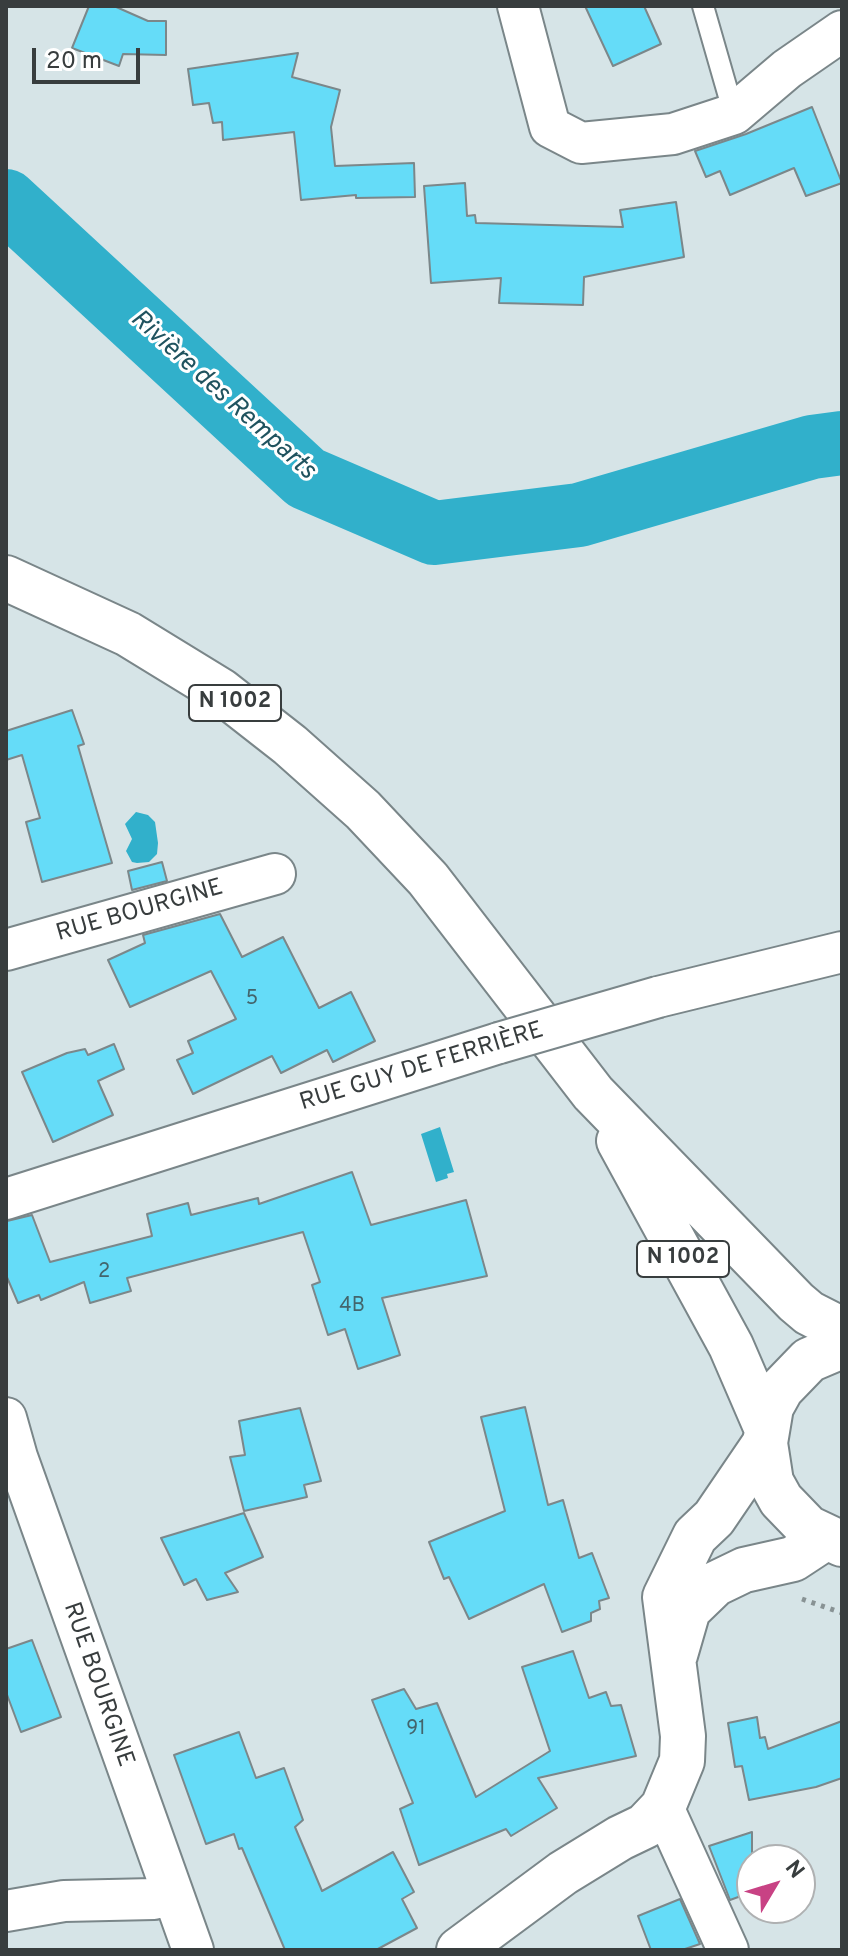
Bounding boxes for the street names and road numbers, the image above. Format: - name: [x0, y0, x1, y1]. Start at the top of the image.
- road number: N 1002: [189, 685, 281, 721]
- street label: RUE BOURGINE: [53, 874, 227, 950]
- street label: RUE GUY DE FERRIÈRE: [297, 1017, 547, 1119]
- road number: N 1002: [637, 1241, 729, 1277]
- street label: RUE BOURGINE: [55, 1599, 139, 1771]

